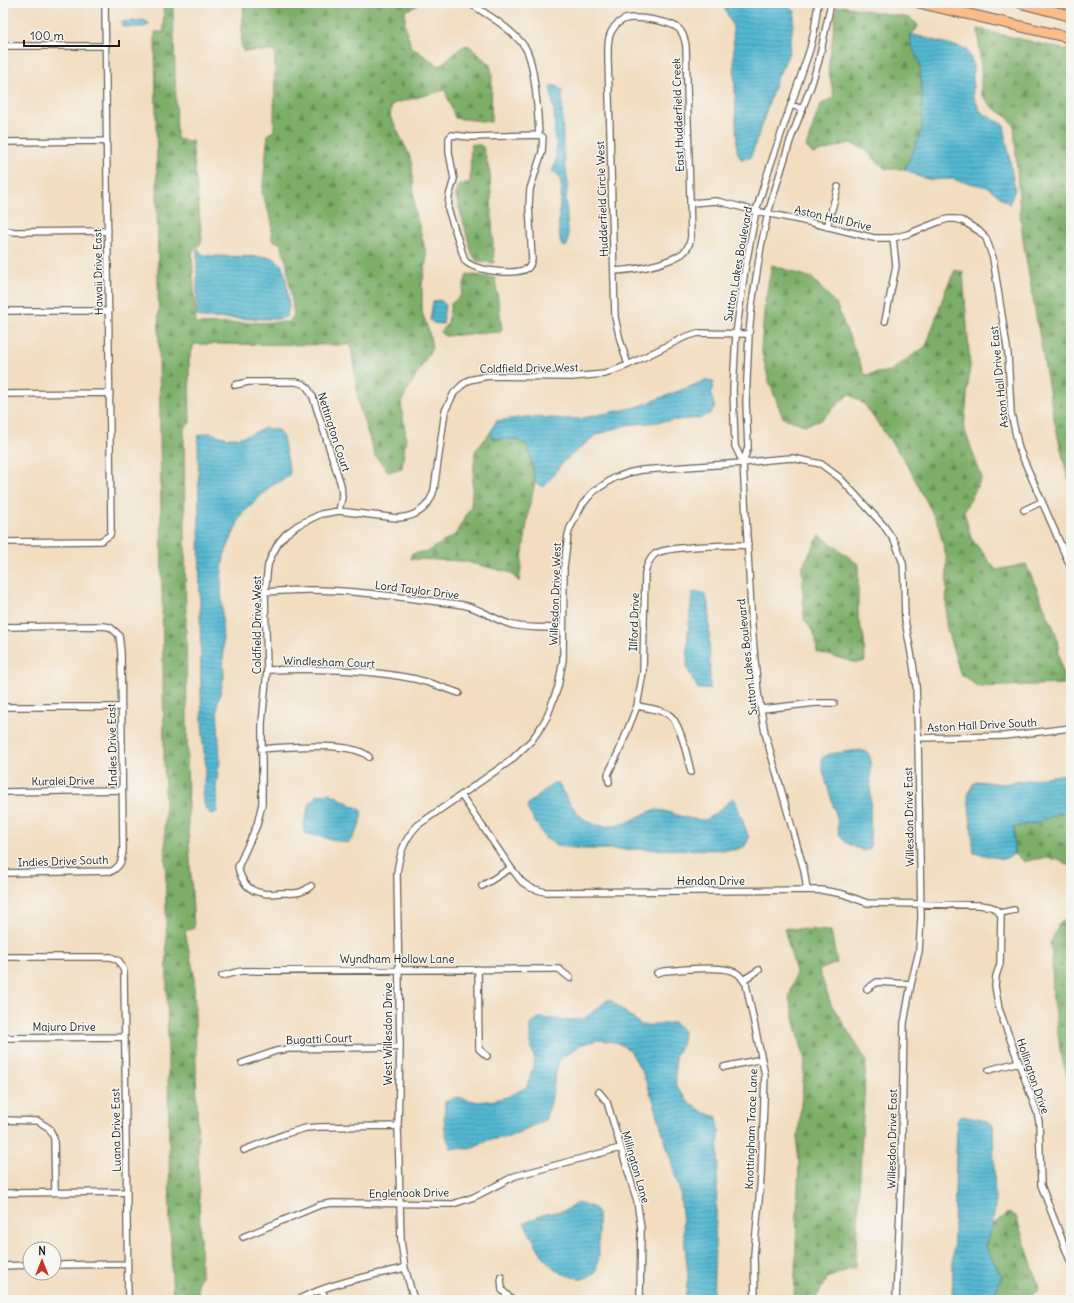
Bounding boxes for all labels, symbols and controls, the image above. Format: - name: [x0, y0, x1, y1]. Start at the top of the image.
- scale bar: [24, 22, 119, 48]
- text: 100 m: [30, 28, 64, 43]
- street label: East Hudderfield Creek: [669, 57, 687, 172]
- street label: Hudderfield Circle West: [593, 140, 611, 257]
- street label: Aston Hall Drive: [793, 202, 873, 234]
- street label: Sutton Lakes Boulevard: [721, 205, 755, 323]
- street label: Hawaii Drive East: [90, 228, 106, 315]
- street label: Aston Hall Drive East: [987, 325, 1011, 429]
- street label: Coldfield Drive West: [480, 360, 579, 376]
- street label: Nettington Court: [315, 391, 354, 474]
- street label: Willesdon Drive West: [546, 542, 564, 646]
- street label: Coldfield Drive West: [250, 575, 264, 674]
- street label: Lord Taylor Drive: [374, 578, 460, 602]
- street label: Illford Drive: [626, 592, 642, 652]
- street label: Sutton Lakes Boulevard: [734, 598, 760, 716]
- street label: Windlesham Court: [283, 653, 375, 671]
- street label: Indies Drive East: [104, 703, 120, 787]
- street label: Aston Hall Drive South: [927, 715, 1037, 735]
- street label: Willesdon Drive East: [901, 767, 917, 867]
- street label: Kuralei Drive: [31, 773, 95, 789]
- street label: Indies Drive South: [17, 852, 109, 870]
- street label: Hendon Drive: [677, 874, 745, 888]
- street label: Wyndham Hollow Lane: [340, 952, 454, 966]
- street label: West Willesdon Drive: [381, 983, 395, 1085]
- street label: Majuro Drive: [32, 1020, 96, 1034]
- street label: Bugatti Court: [286, 1031, 353, 1047]
- street label: Hollington Drive: [1014, 1036, 1052, 1116]
- street label: Knottingham Trace Lane: [742, 1068, 760, 1190]
- street label: Luana Drive East: [108, 1088, 124, 1172]
- street label: Willesdon Drive East: [884, 1089, 900, 1189]
- street label: Millington Lane: [619, 1129, 653, 1205]
- street label: Englenook Drive: [369, 1185, 449, 1201]
- north arrow: [22, 1241, 62, 1281]
- text: N: [38, 1244, 46, 1258]

